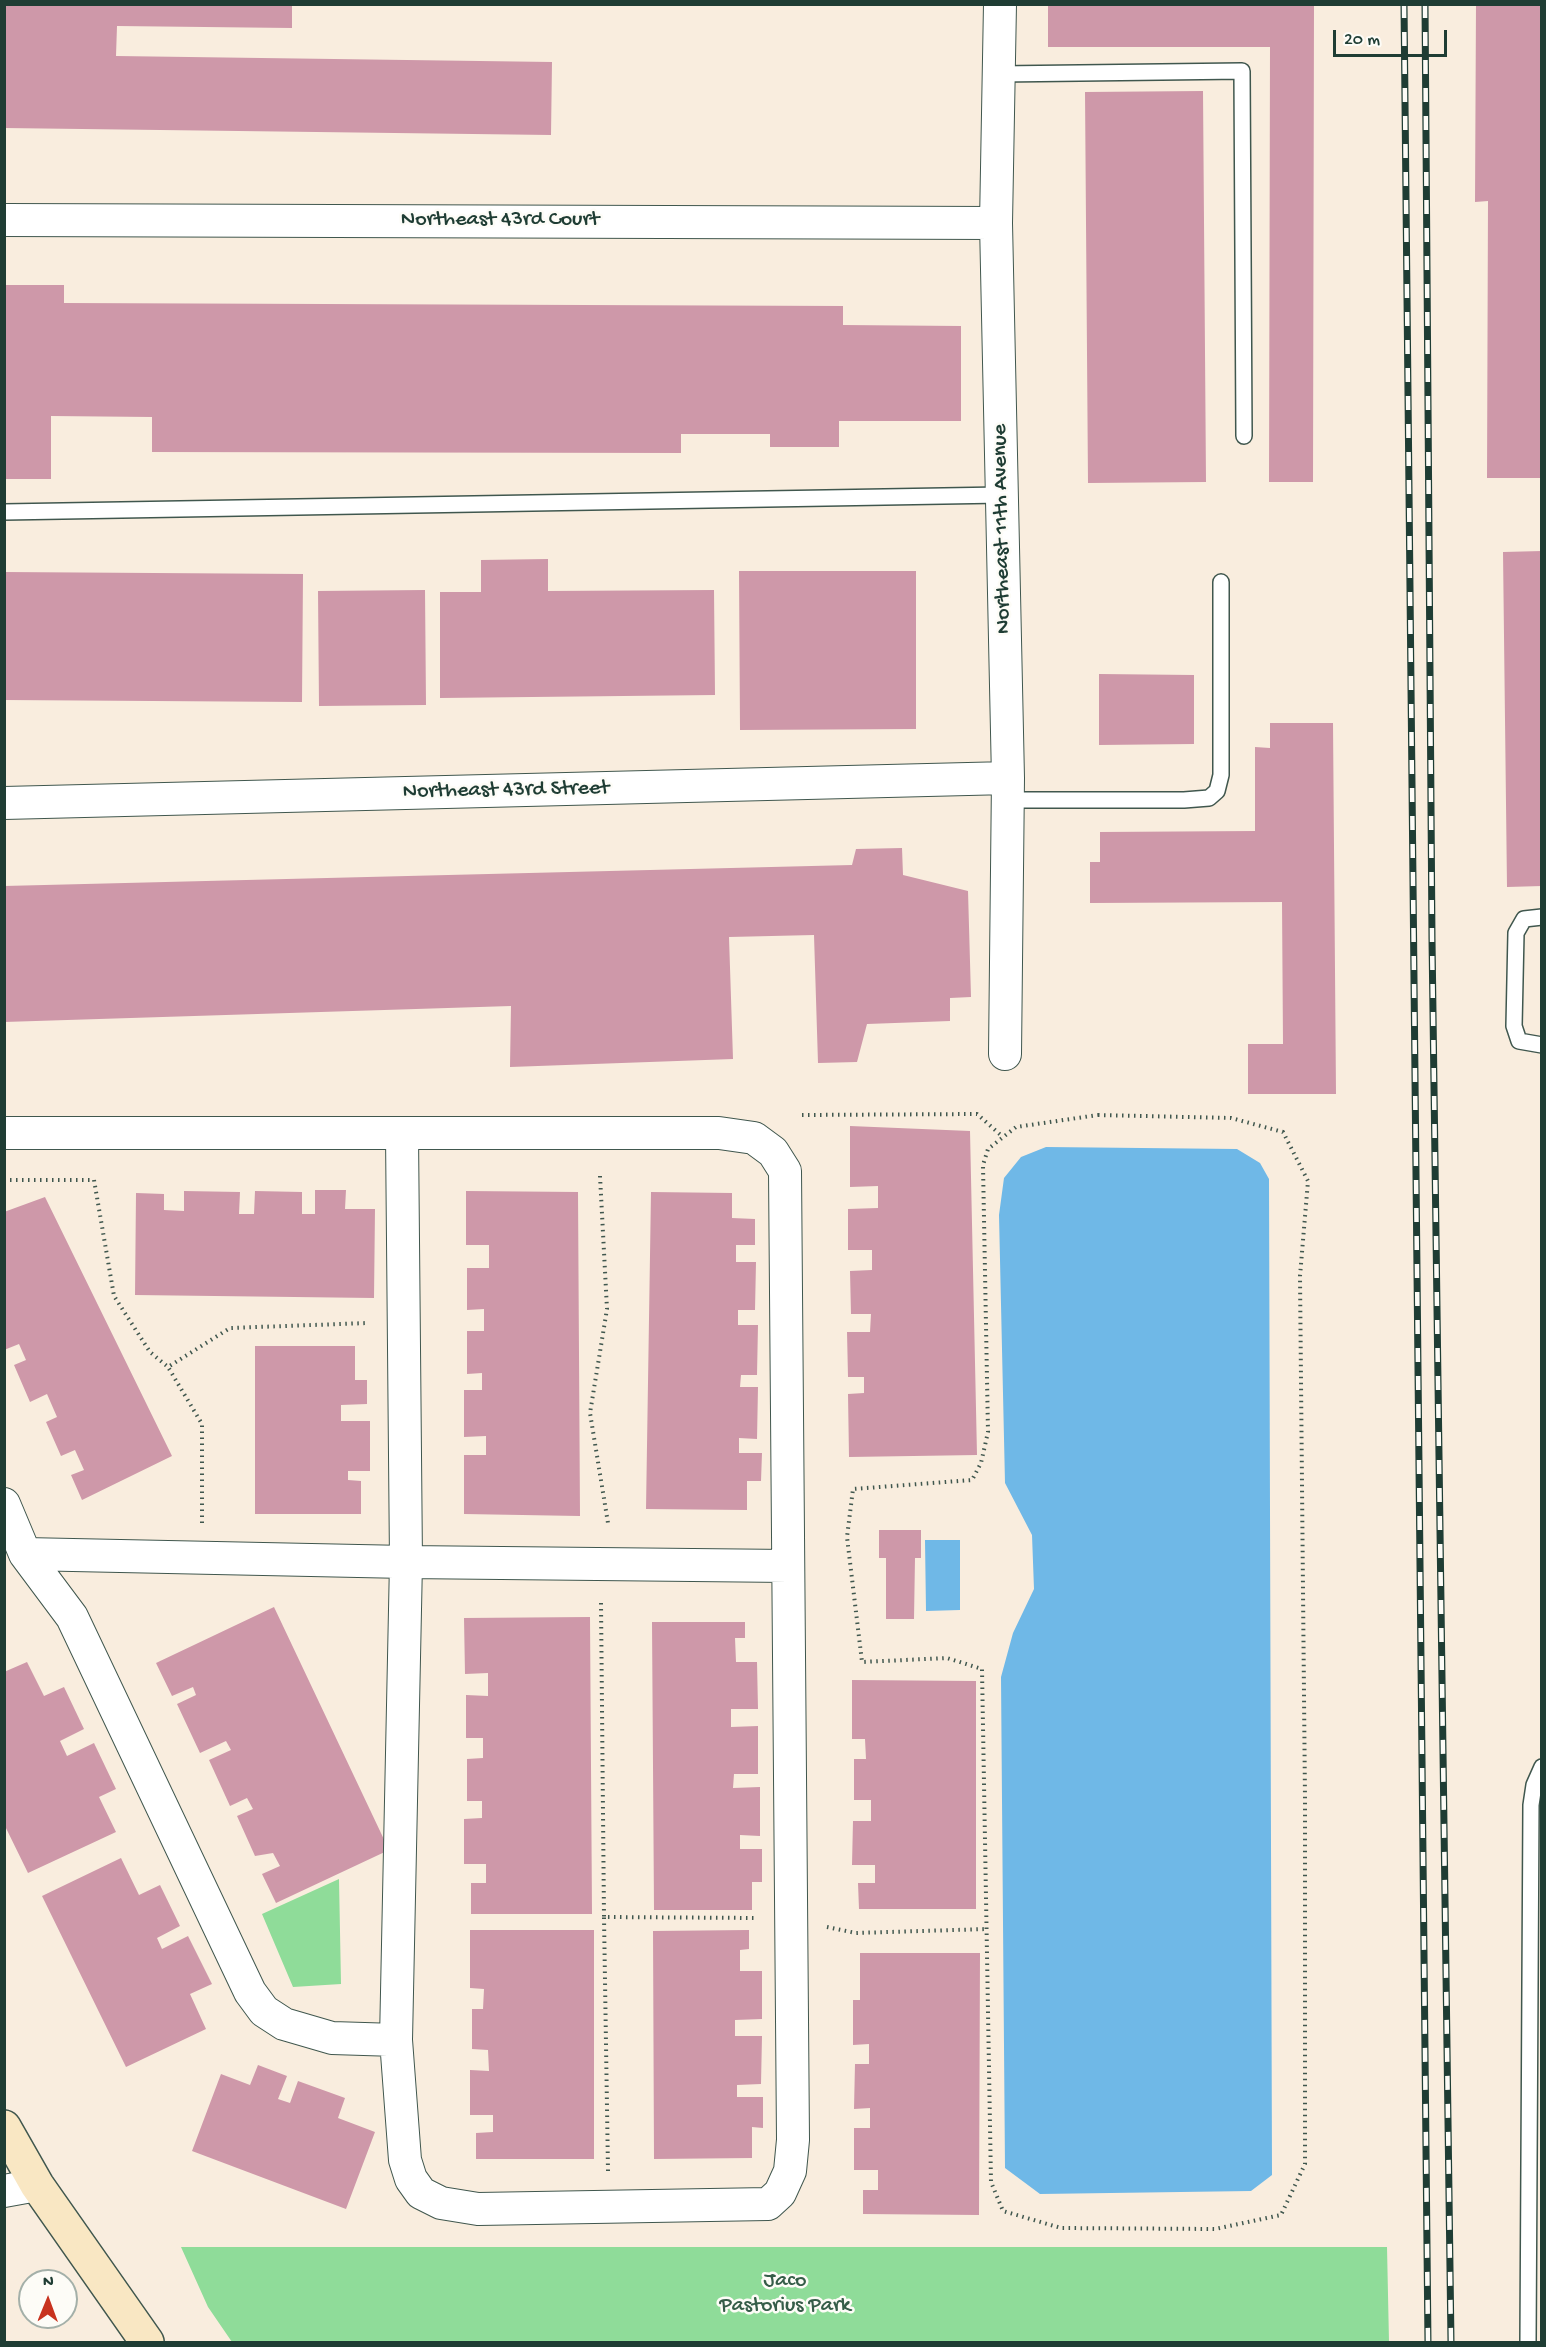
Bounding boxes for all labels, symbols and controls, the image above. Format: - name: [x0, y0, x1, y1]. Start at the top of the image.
- scale bar: [1336, 18, 1450, 56]
- text: 20 m: [1344, 30, 1380, 51]
- street label: Northeast 43rd Court: [401, 208, 599, 234]
- street label: Northeast 11th Avenue: [988, 424, 1018, 634]
- street label: Northeast 43rd Street: [402, 776, 610, 806]
- north arrow: [18, 2269, 78, 2329]
- park label: Jaco Pastorius Park: [720, 2269, 850, 2320]
- text: N: [43, 2273, 54, 2292]

